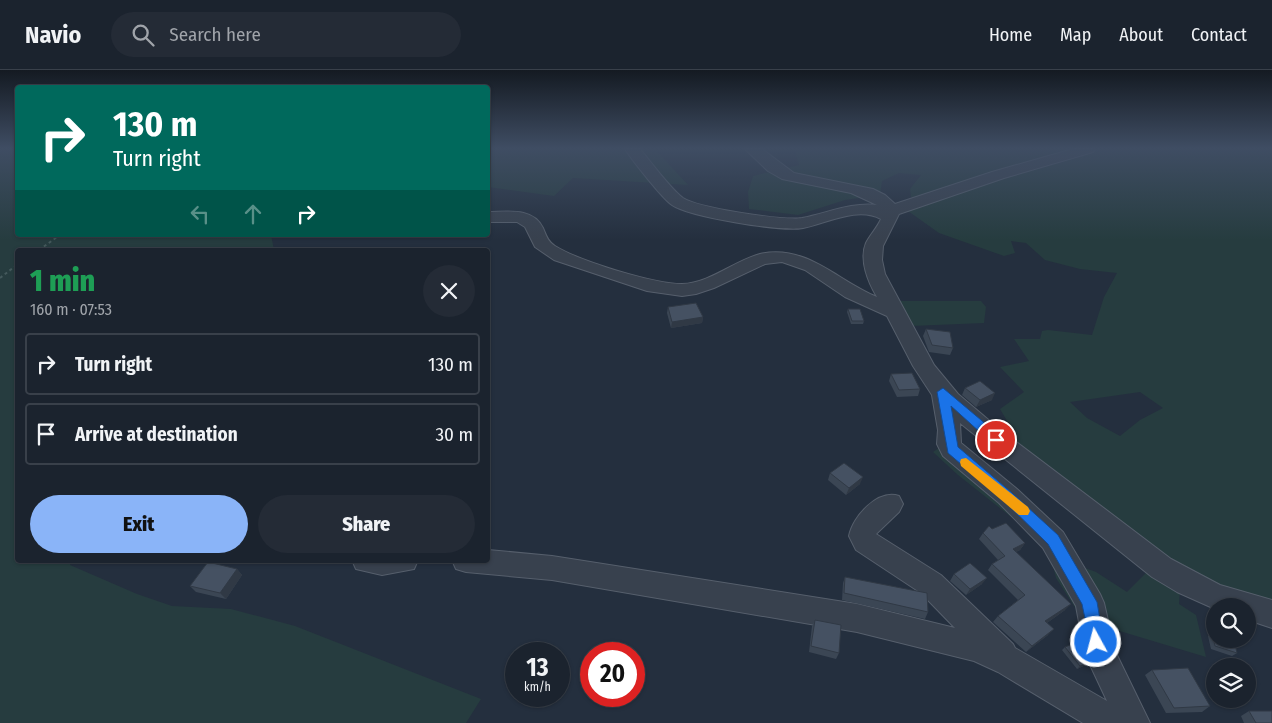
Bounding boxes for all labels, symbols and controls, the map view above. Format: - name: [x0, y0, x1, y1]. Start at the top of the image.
- search box: [111, 12, 461, 57]
- text: Navio: [25, 21, 81, 49]
- icon: search: [129, 21, 157, 49]
- text: Search here: [169, 23, 261, 46]
- text: Home: [989, 24, 1032, 46]
- text: Map: [1060, 24, 1091, 46]
- text: About: [1119, 24, 1163, 46]
- text: Contact: [1191, 24, 1247, 46]
- text: 130 m: [113, 103, 197, 145]
- icon: right: [30, 105, 95, 170]
- text: Turn right: [113, 145, 201, 172]
- icon: left: [186, 200, 214, 228]
- icon: ahead: [239, 200, 267, 228]
- icon: right: [292, 200, 320, 228]
- text: 1 min: [30, 263, 95, 299]
- button: close: [423, 265, 475, 317]
- text: 160 m · 07:53: [30, 300, 112, 319]
- icon: right: [32, 350, 60, 378]
- text: Turn right: [75, 353, 152, 376]
- text: 130 m: [428, 353, 473, 376]
- pin: [975, 419, 1017, 461]
- icon: arrive: [32, 420, 60, 448]
- text: Arrive at destination: [75, 423, 238, 446]
- text: 30 m: [435, 423, 473, 446]
- icon: arrive: [982, 426, 1010, 454]
- button: Exit: [30, 495, 248, 553]
- button: Share: [258, 495, 475, 553]
- map controls: [1206, 598, 1256, 708]
- button: search: [1206, 598, 1256, 648]
- position arrow: [1069, 615, 1121, 667]
- speed limit sign: 20: [580, 642, 645, 707]
- text: 13: [526, 653, 549, 683]
- button: layers: [1206, 658, 1256, 708]
- text: km/h: [524, 680, 551, 694]

